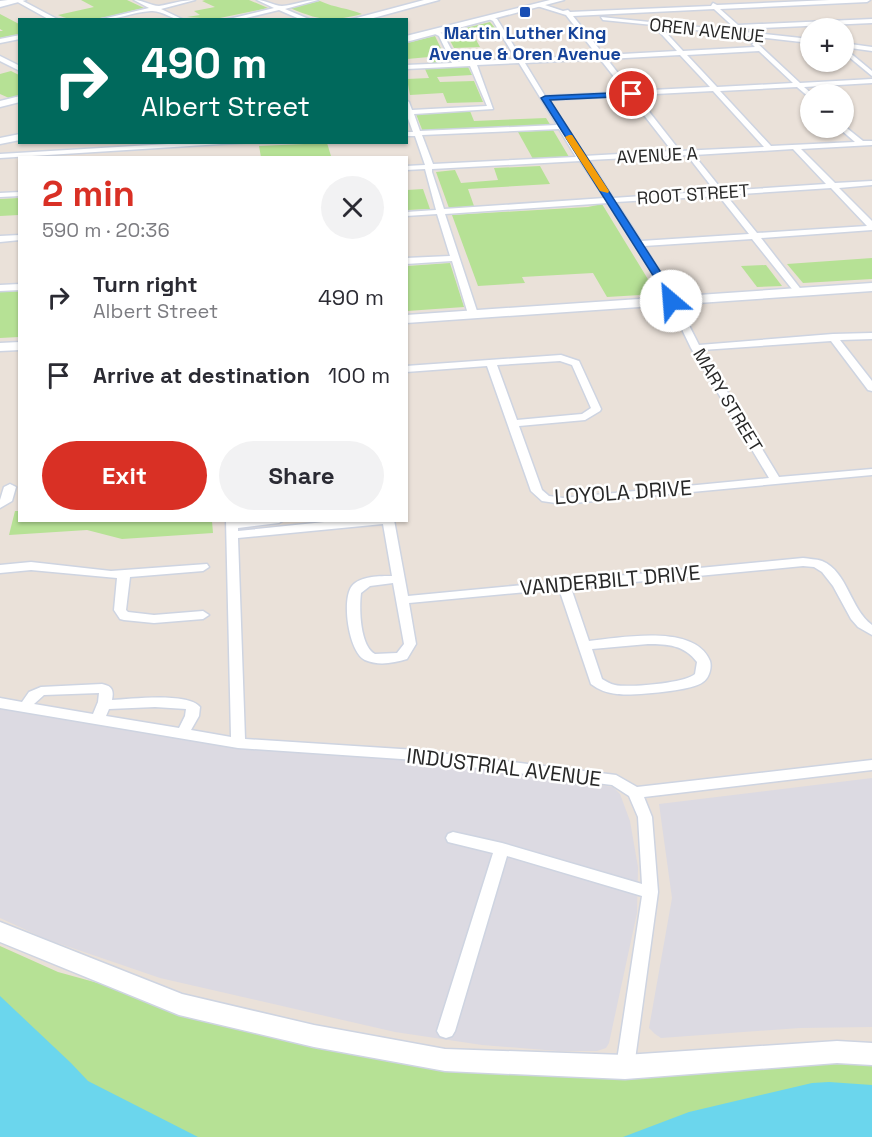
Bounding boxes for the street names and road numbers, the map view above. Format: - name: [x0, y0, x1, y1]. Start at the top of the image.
- street label: OREN AVENUE: [648, 13, 766, 47]
- street label: AVENUE A: [616, 141, 698, 169]
- street label: ROOT STREET: [636, 179, 751, 209]
- street label: MARY STREET: [688, 344, 768, 456]
- street label: LOYOLA DRIVE: [553, 474, 693, 510]
- street label: VANDERBILT DRIVE: [519, 559, 701, 601]
- street label: INDUSTRIAL AVENUE: [405, 742, 603, 792]

